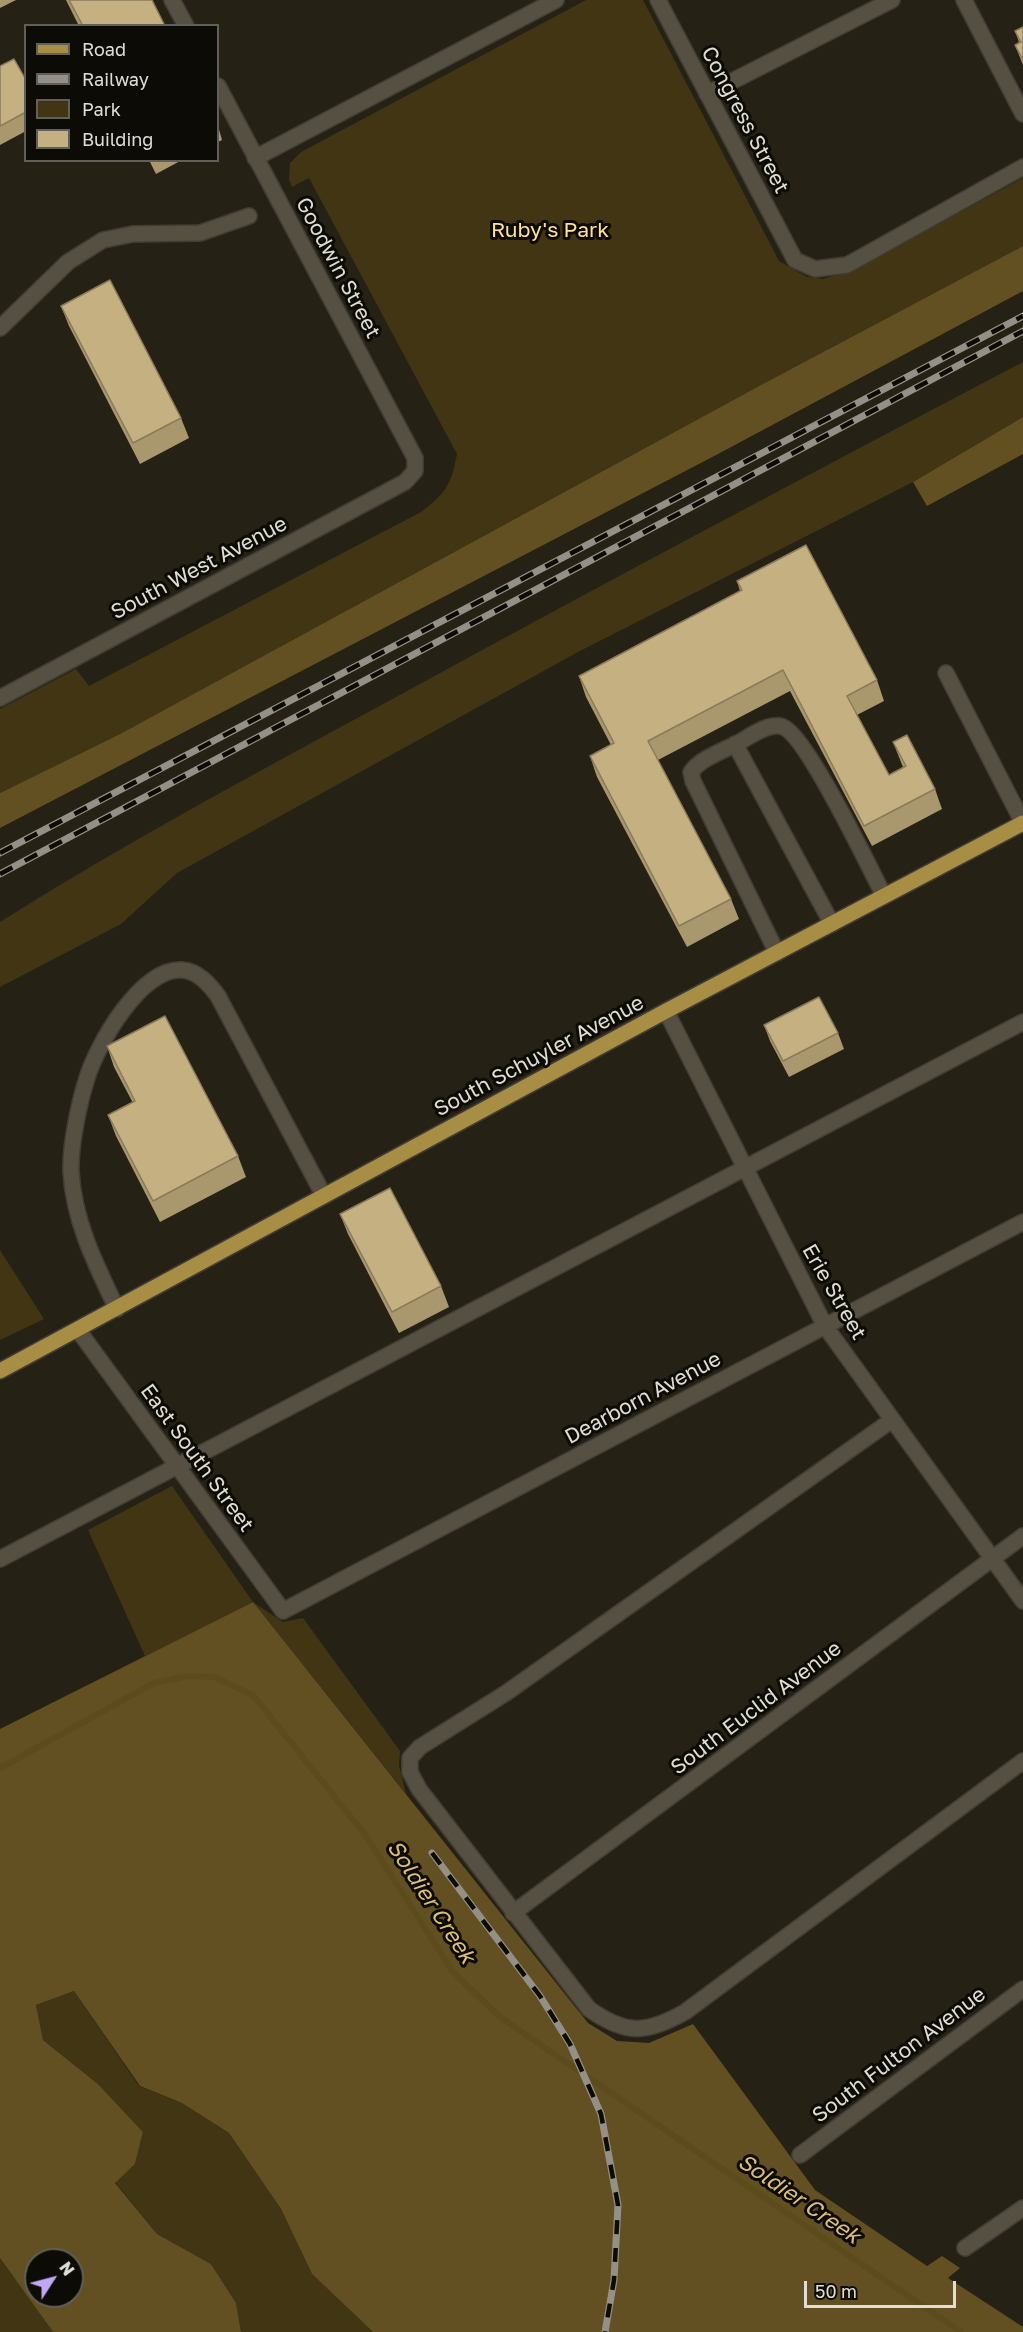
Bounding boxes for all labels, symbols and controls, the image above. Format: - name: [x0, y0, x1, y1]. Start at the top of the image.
- legend: [24, 24, 219, 162]
- text: Road: [82, 38, 126, 60]
- street label: Congress Street: [696, 42, 794, 198]
- text: Railway: [82, 68, 149, 90]
- text: Park: [82, 98, 121, 120]
- text: Building: [82, 128, 153, 150]
- street label: Goodwin Street: [290, 193, 386, 343]
- park label: Ruby's Park: [491, 217, 609, 243]
- street label: South West Avenue: [107, 511, 291, 625]
- street label: South Schuyler Avenue: [430, 990, 648, 1122]
- street label: Erie Street: [797, 1240, 871, 1344]
- street label: Dearborn Avenue: [561, 1346, 725, 1450]
- street label: East South Street: [135, 1379, 259, 1537]
- street label: South Euclid Avenue: [666, 1636, 846, 1780]
- water label: Soldier Creek: [381, 1835, 481, 1969]
- street label: South Fulton Avenue: [808, 1982, 990, 2128]
- water label: Soldier Creek: [733, 2148, 865, 2250]
- north arrow: [24, 2248, 84, 2308]
- text: N: [55, 2258, 79, 2279]
- scale bar: [807, 2269, 958, 2307]
- text: 50 m: [815, 2280, 857, 2302]

